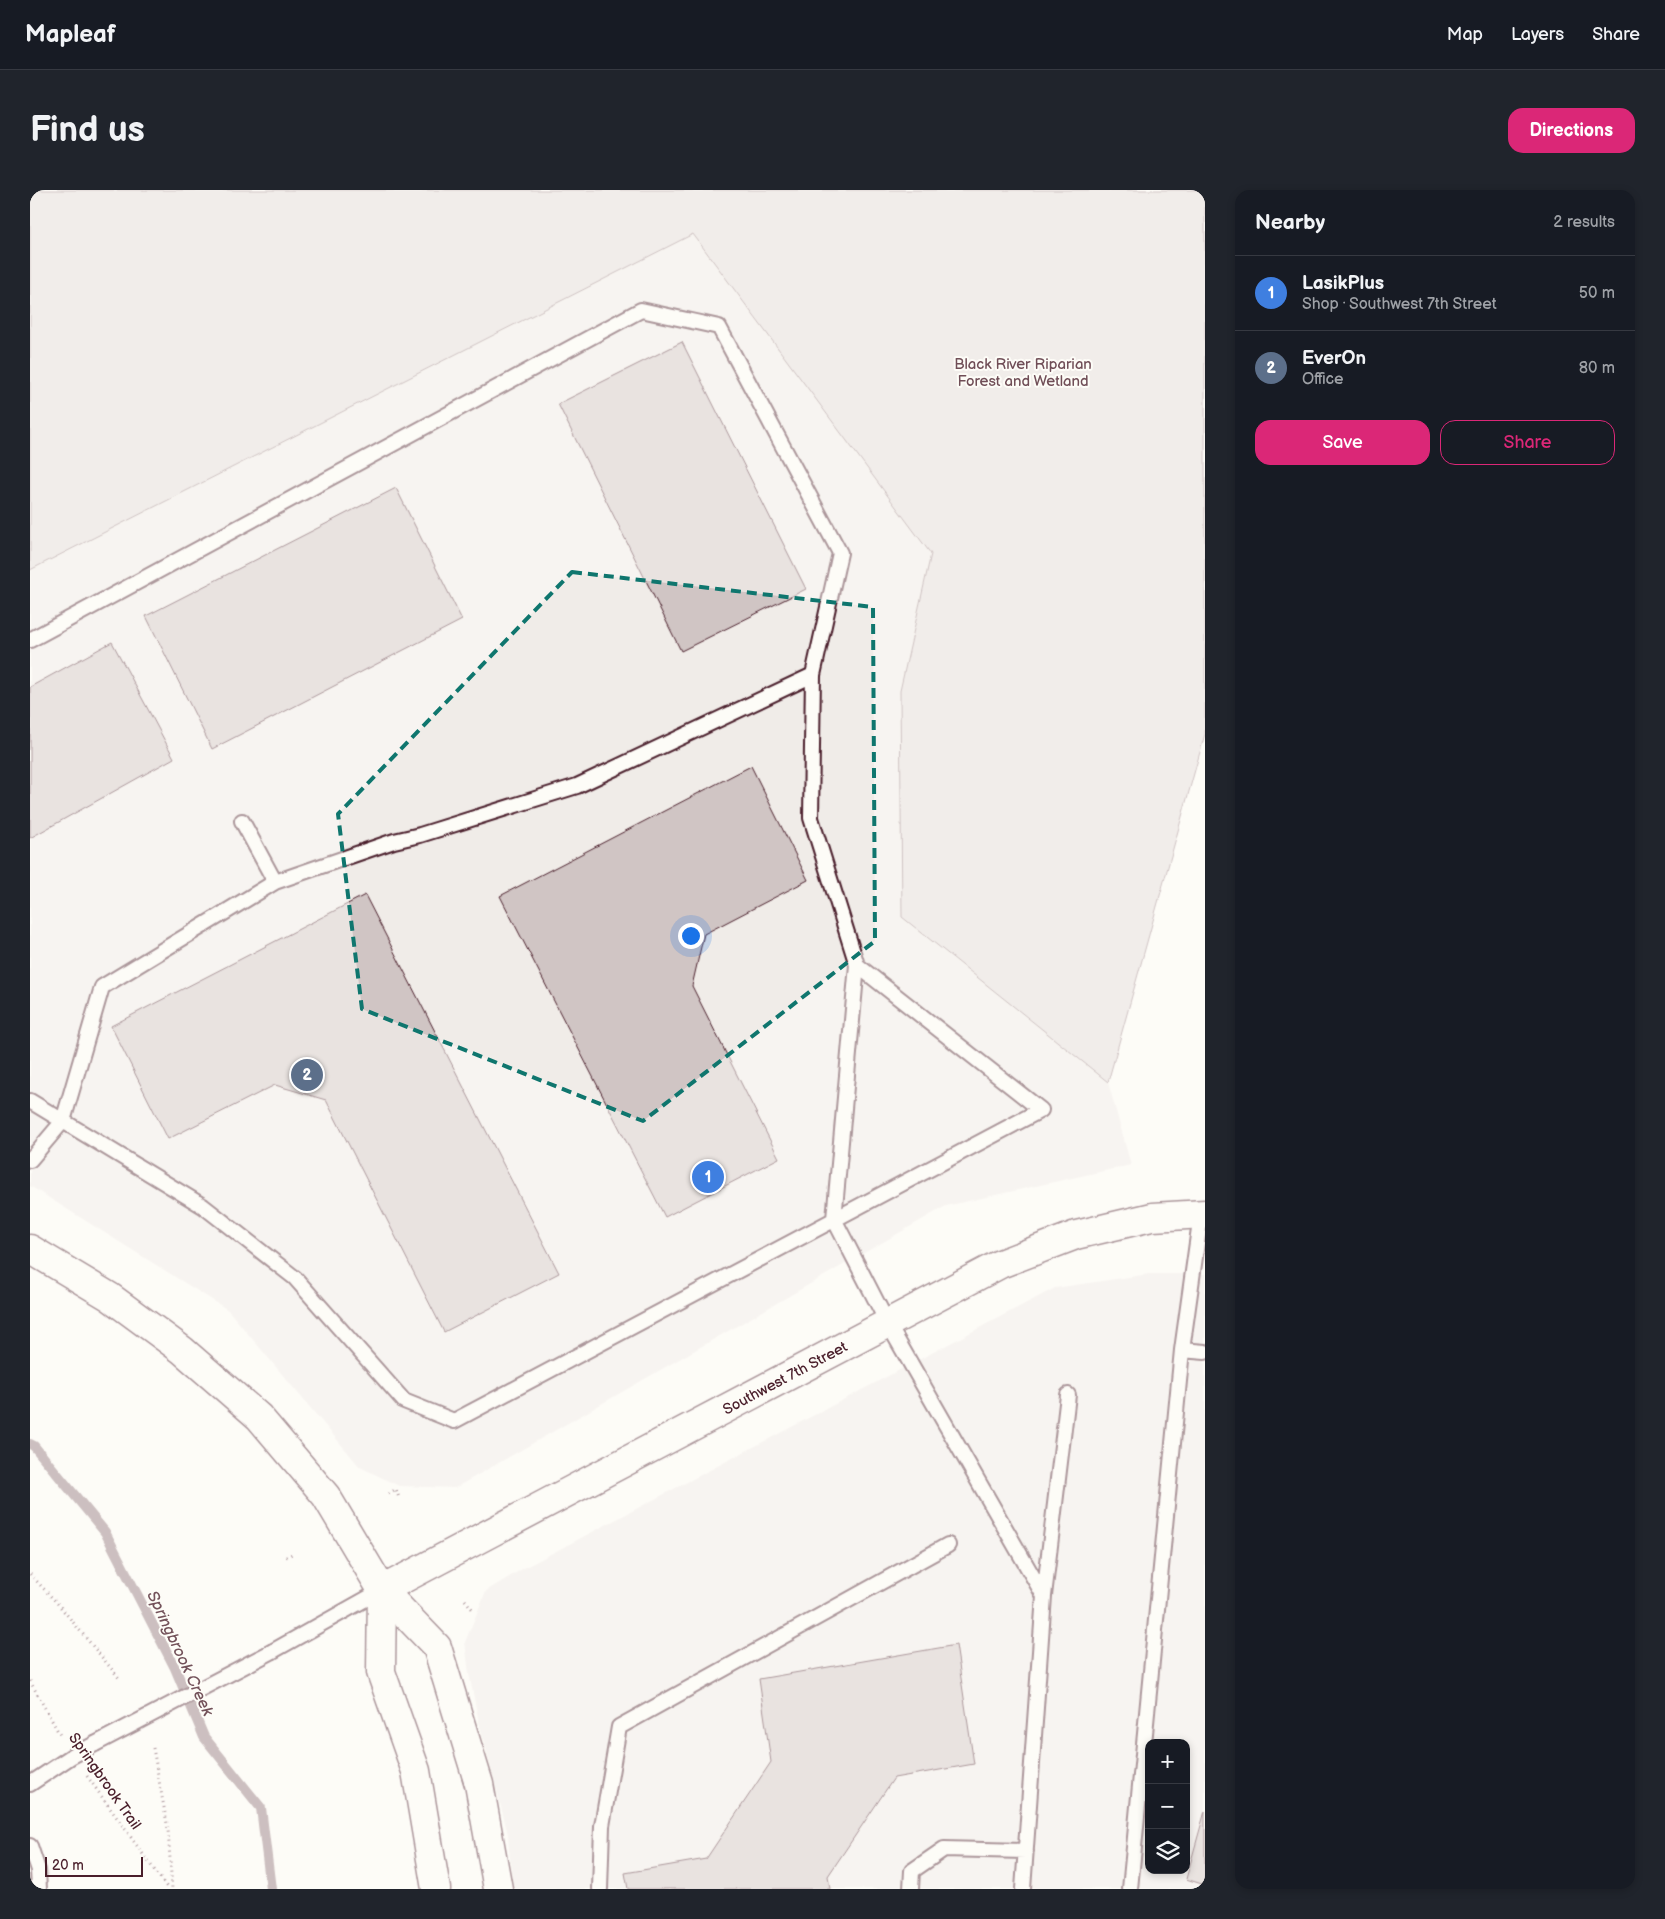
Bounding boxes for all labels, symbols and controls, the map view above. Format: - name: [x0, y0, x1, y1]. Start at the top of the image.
- text: Mapleaf: [25, 20, 116, 49]
- text: Map: [1447, 24, 1483, 45]
- text: Layers: [1511, 24, 1564, 45]
- text: Share: [1592, 24, 1640, 45]
- button: Directions: [1508, 108, 1635, 153]
- text: Find us: [30, 109, 145, 152]
- text: Nearby: [1255, 210, 1325, 235]
- text: 2 results: [1553, 213, 1615, 232]
- text: LasikPlus: [1302, 272, 1384, 295]
- text: 1: [1268, 284, 1274, 303]
- text: 50 m: [1579, 284, 1615, 303]
- text: Shop · Southwest 7th Street: [1302, 295, 1497, 314]
- text: EverOn: [1302, 347, 1366, 370]
- park label: Black River Riparian Forest and Wetland: [954, 355, 1092, 391]
- text: 2: [1266, 359, 1276, 378]
- text: 80 m: [1579, 359, 1615, 378]
- text: Office: [1302, 370, 1344, 389]
- button: Save: [1255, 420, 1430, 465]
- button: Share: [1440, 420, 1615, 465]
- your location: [678, 923, 704, 949]
- pin: 2: [291, 1056, 323, 1094]
- pin: 1: [692, 1158, 724, 1196]
- street label: Southwest 7th Street: [720, 1337, 851, 1419]
- water label: Springbrook Creek: [142, 1588, 217, 1720]
- street label: Springbrook Trail: [64, 1729, 145, 1833]
- map controls: [1145, 1739, 1190, 1874]
- button: +: [1145, 1739, 1190, 1784]
- button: −: [1145, 1784, 1190, 1829]
- button: layers: [1145, 1829, 1190, 1874]
- scale bar: [45, 1854, 142, 1877]
- text: 20 m: [52, 1857, 84, 1874]

